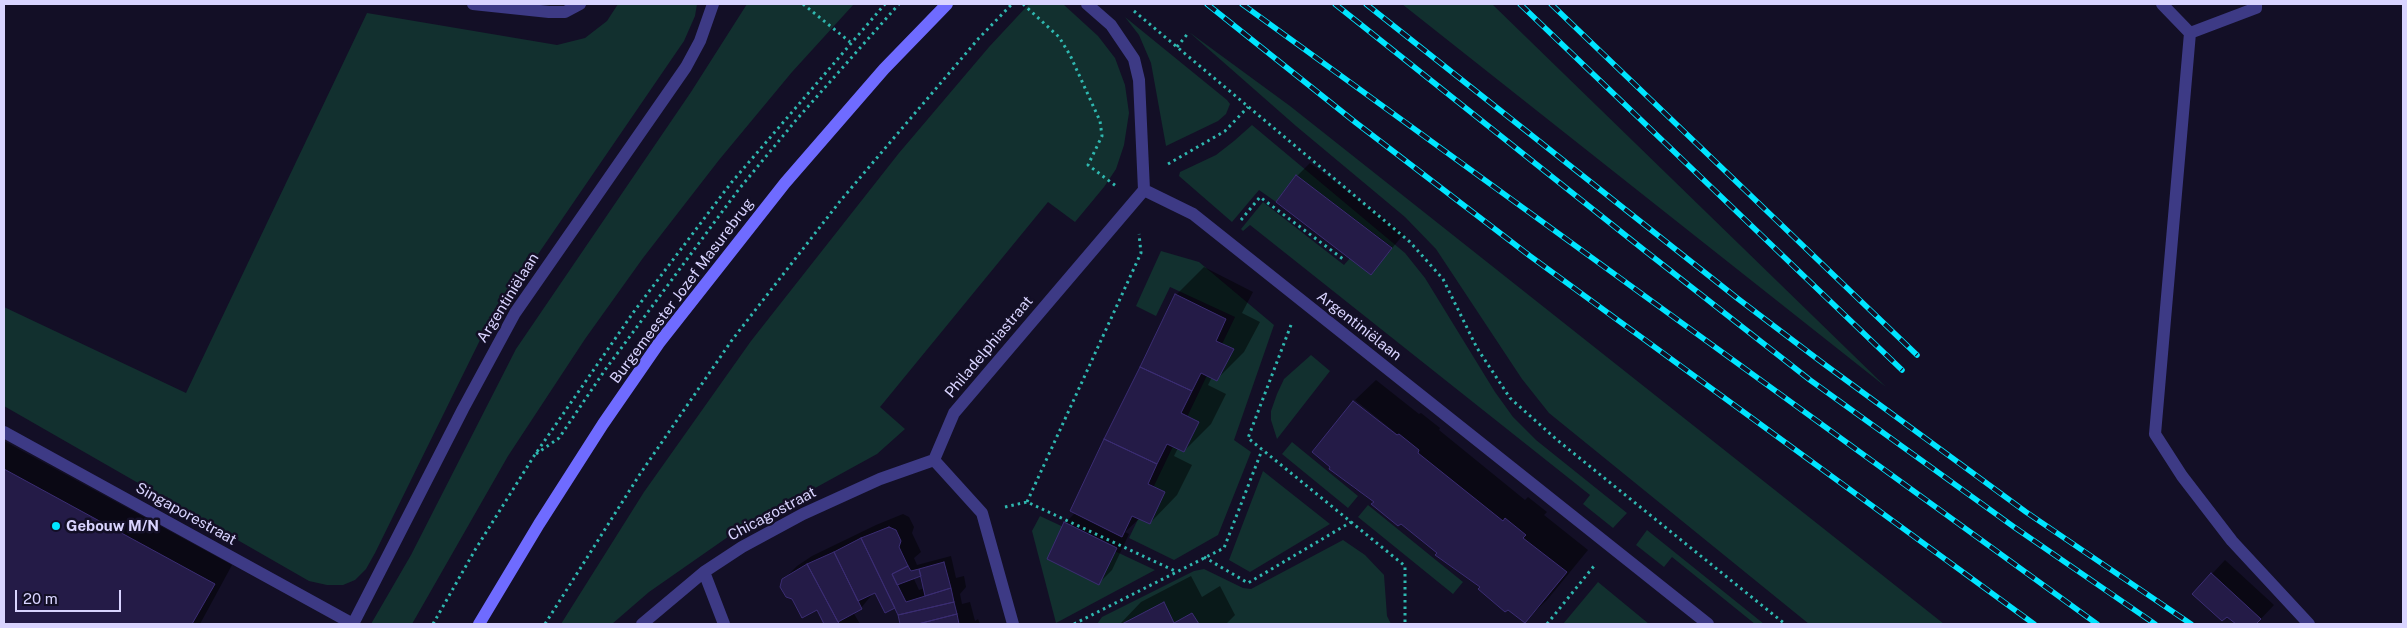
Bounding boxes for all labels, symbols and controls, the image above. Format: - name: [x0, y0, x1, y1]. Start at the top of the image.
- street label: Burgemeester Jozef Masurebrug: [606, 195, 758, 387]
- street label: Argentiniëlaan: [473, 250, 543, 346]
- street label: Argentiniëlaan: [1313, 287, 1405, 365]
- street label: Philadelphiastraat: [941, 293, 1037, 401]
- street label: Singaporestraat: [132, 479, 240, 549]
- street label: Chicagostraat: [725, 483, 819, 545]
- place label: Gebouw M/N: [66, 517, 159, 535]
- marker: Gebouw M/N: [50, 520, 62, 532]
- scale bar: [18, 580, 124, 612]
- text: 20 m: [23, 590, 58, 607]

